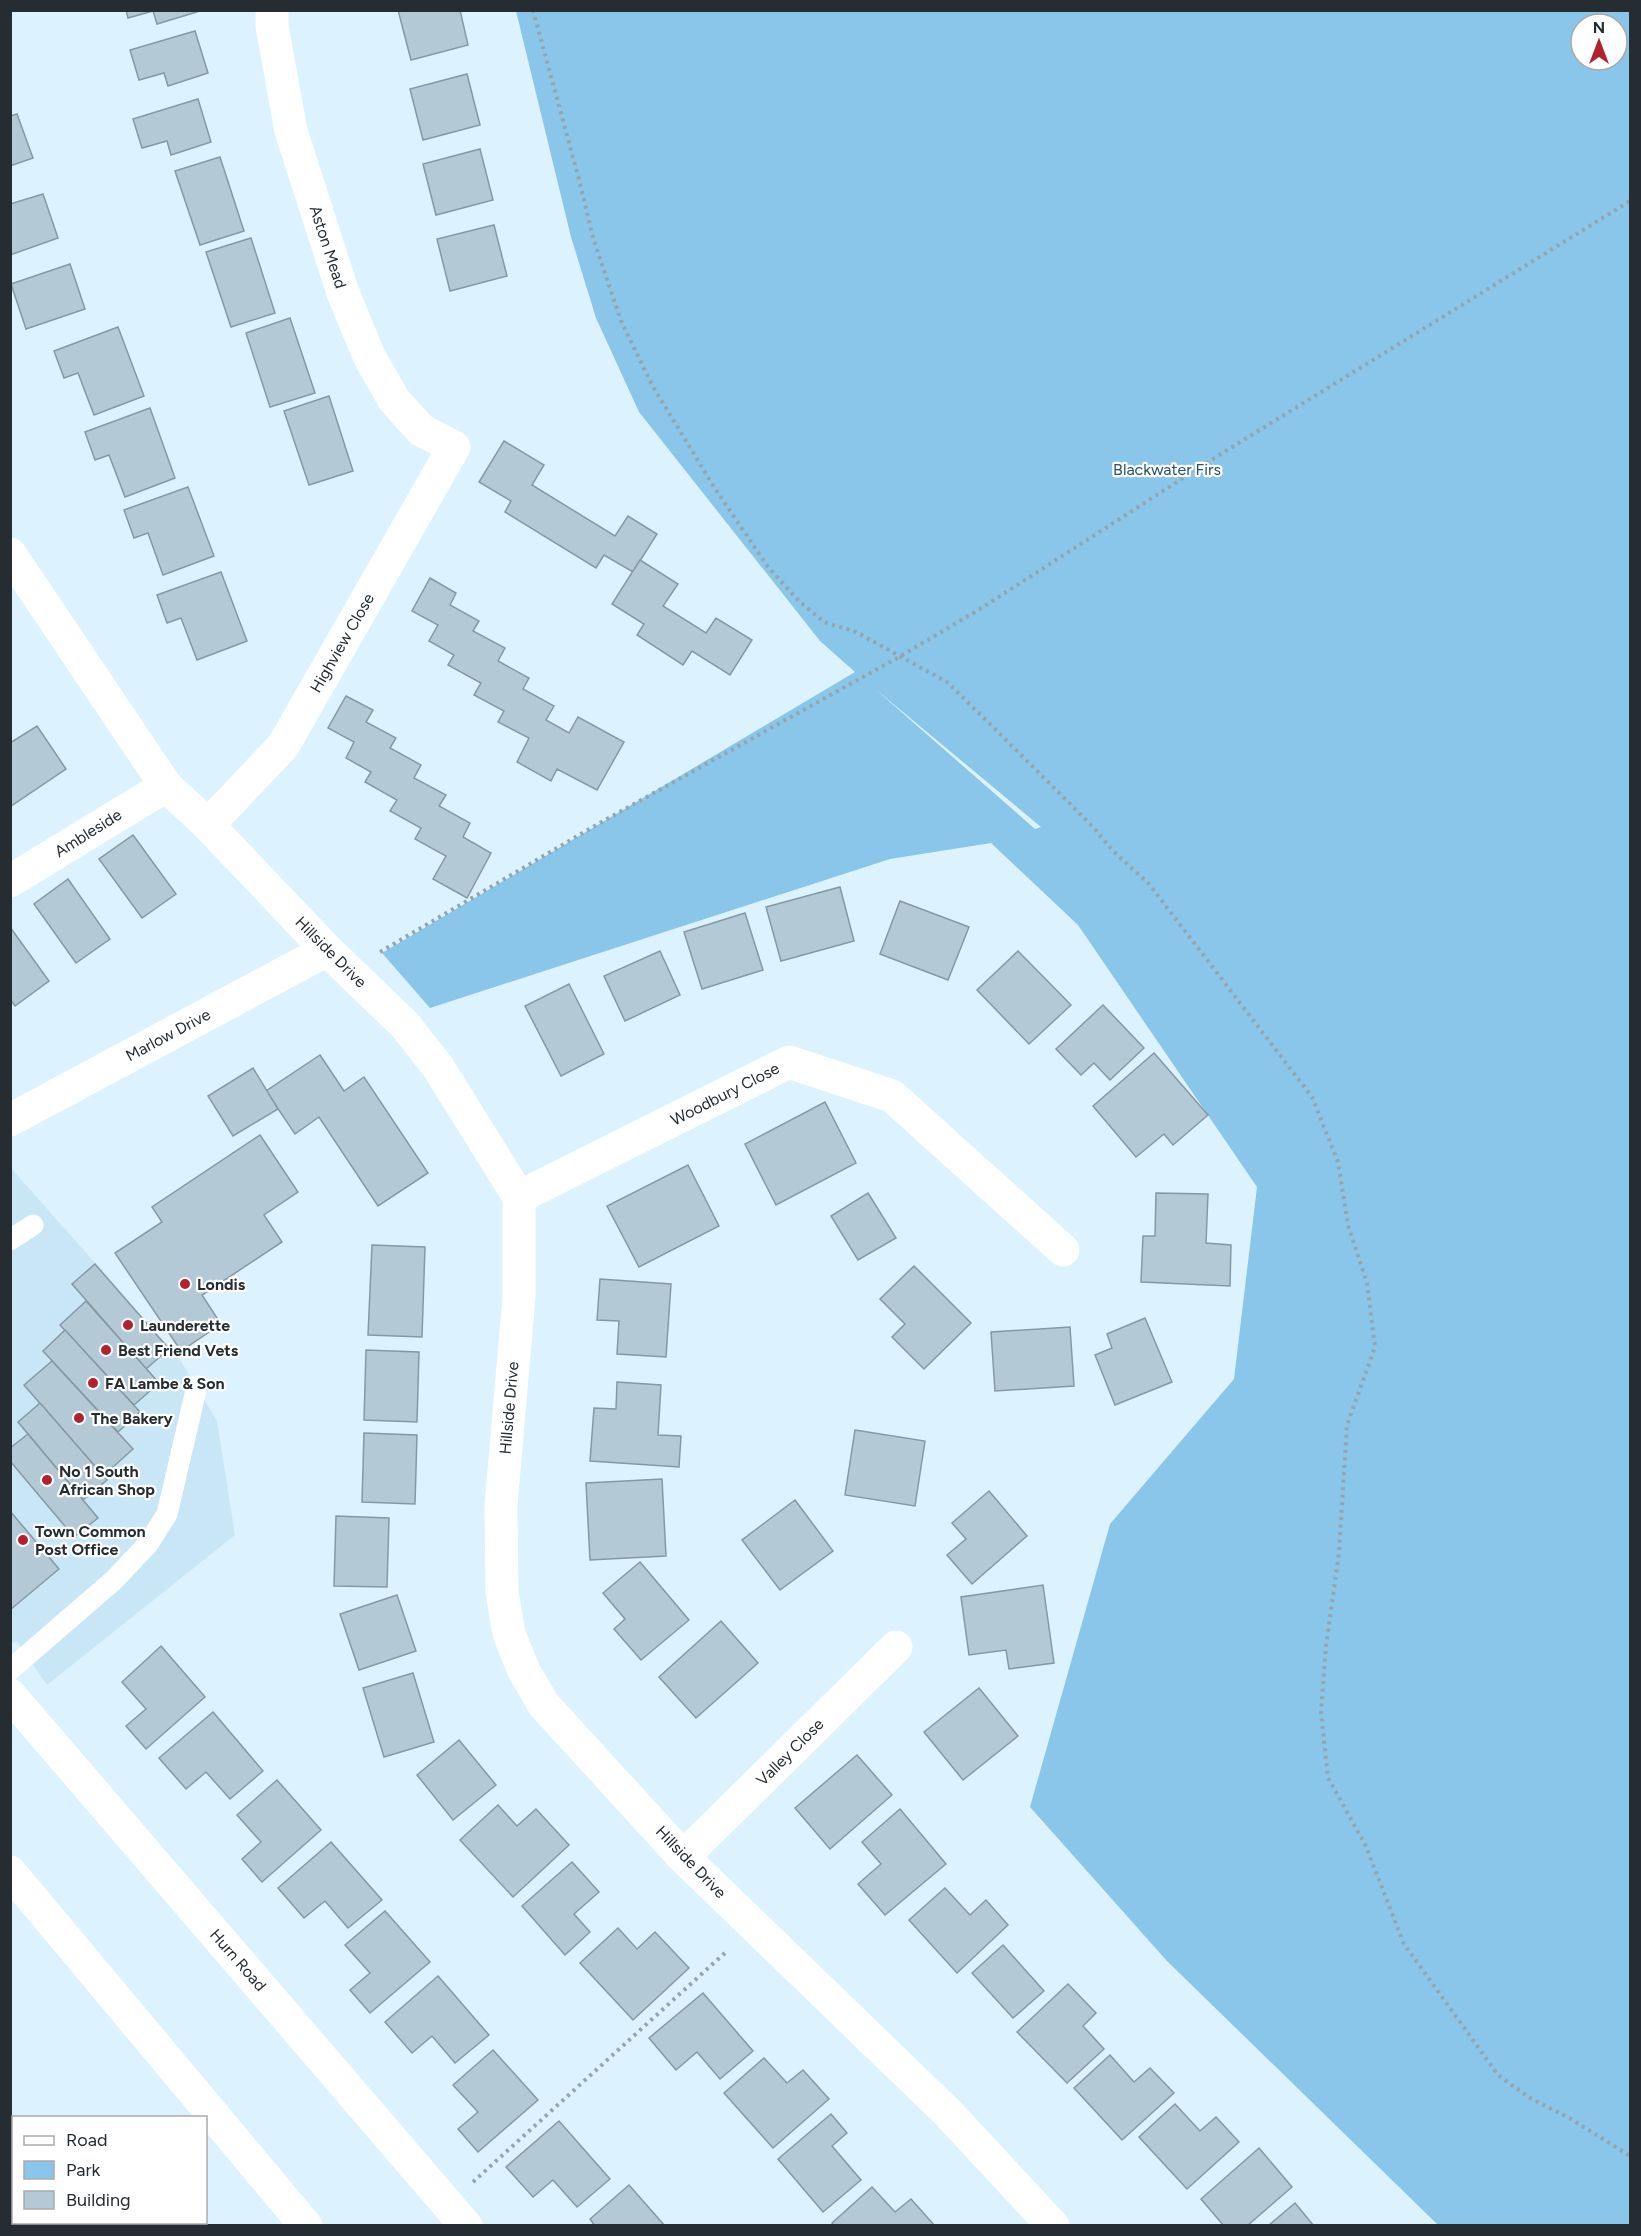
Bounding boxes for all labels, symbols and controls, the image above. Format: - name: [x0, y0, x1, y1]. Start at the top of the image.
- north arrow: [1569, 12, 1629, 72]
- text: N: [1593, 18, 1605, 37]
- street label: Aston Mead: [306, 203, 350, 291]
- park label: Blackwater Firs: [1113, 460, 1221, 479]
- street label: Highview Close: [306, 590, 378, 696]
- street label: Ambleside: [51, 805, 125, 861]
- street label: Hillside Drive: [291, 912, 371, 992]
- street label: Marlow Drive: [122, 1005, 214, 1065]
- street label: Woodbury Close: [668, 1058, 783, 1130]
- place label: Londis: [197, 1275, 246, 1294]
- marker: Londis: [178, 1277, 192, 1291]
- place label: Launderette: [140, 1316, 230, 1335]
- marker: Launderette: [121, 1318, 135, 1332]
- place label: Best Friend Vets: [118, 1341, 239, 1360]
- marker: Best Friend Vets: [99, 1343, 113, 1357]
- street label: Hillside Drive: [495, 1361, 523, 1455]
- place label: FA Lambe & Son: [105, 1374, 225, 1393]
- marker: FA Lambe & Son: [86, 1376, 100, 1390]
- place label: The Bakery: [91, 1409, 174, 1428]
- marker: The Bakery: [72, 1411, 86, 1425]
- place label: No 1 South African Shop: [59, 1462, 155, 1499]
- marker: No 1 South African Shop: [40, 1473, 54, 1487]
- place label: Town Common Post Office: [35, 1522, 146, 1559]
- marker: Town Common Post Office: [16, 1533, 30, 1547]
- street label: Valley Close: [752, 1714, 828, 1790]
- street label: Hillside Drive: [652, 1822, 730, 1902]
- street label: Hurn Road: [206, 1925, 270, 1995]
- legend: [12, 2116, 207, 2224]
- text: Road: [66, 2129, 107, 2151]
- text: Park: [66, 2159, 101, 2181]
- text: Building: [66, 2189, 131, 2211]

